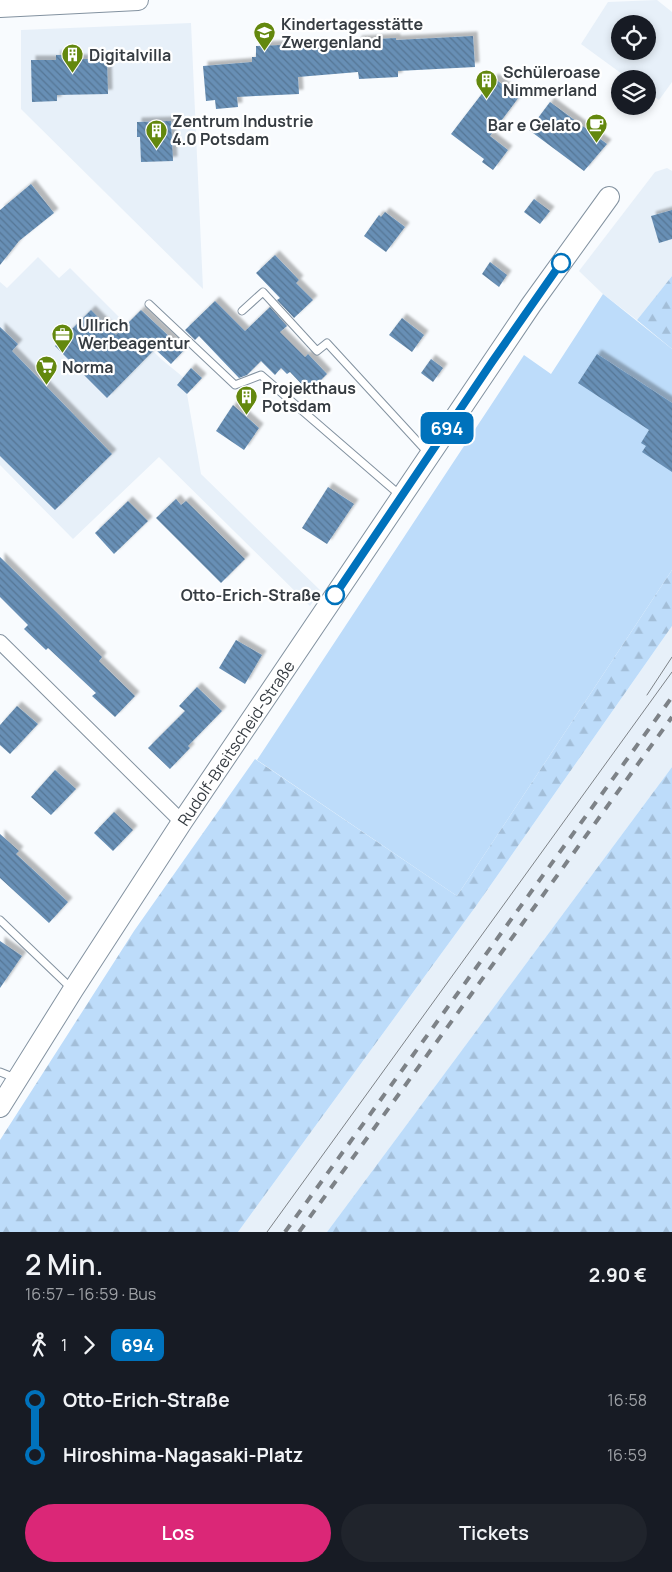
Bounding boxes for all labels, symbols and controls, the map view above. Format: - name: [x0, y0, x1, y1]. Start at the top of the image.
- place label: Kindertagesstätte Zwergenland: [281, 13, 424, 53]
- map controls: [611, 15, 656, 115]
- button: locate: [611, 15, 656, 60]
- school or university icon: Kindertagesstätte Zwergenland: [253, 21, 277, 52]
- building icon: Digitalvilla: [61, 43, 85, 74]
- place label: Digitalvilla: [89, 44, 171, 66]
- place label: Schüleroase Nimmerland: [503, 61, 601, 101]
- building icon: Schüleroase Nimmerland: [475, 69, 499, 100]
- button: layers: [611, 70, 656, 115]
- place label: Zentrum Industrie 4.0 Potsdam: [172, 110, 314, 150]
- cafe icon: Bar e Gelato: [585, 113, 609, 144]
- place label: Bar e Gelato: [488, 114, 581, 136]
- building icon: Zentrum Industrie 4.0 Potsdam: [144, 118, 168, 149]
- unlabelled marker: [551, 253, 571, 273]
- place label: Ullrich Werbeagentur: [78, 314, 190, 354]
- office icon: Ullrich Werbeagentur: [50, 322, 74, 353]
- supermarket icon: Norma: [34, 355, 58, 386]
- place label: Norma: [62, 356, 113, 378]
- place label: Projekthaus Potsdam: [262, 377, 356, 417]
- building icon: Projekthaus Potsdam: [234, 385, 258, 416]
- line badge: 694: [418, 412, 476, 444]
- text: 694: [431, 416, 463, 440]
- place label: Otto-Erich-Straße: [181, 584, 321, 606]
- marker: Otto-Erich-Straße: [325, 585, 345, 605]
- street label: Rudolf-Breitscheid-Straße: [172, 656, 300, 830]
- text: 2 Min.: [25, 1245, 104, 1283]
- text: 2.90 €: [589, 1262, 647, 1288]
- text: 16:57 – 16:59 · Bus: [25, 1283, 156, 1305]
- icon: walk: [25, 1331, 53, 1359]
- icon: forward: [75, 1331, 103, 1359]
- text: 694: [121, 1333, 154, 1357]
- text: 1: [61, 1334, 67, 1356]
- text: Otto-Erich-Straße: [63, 1387, 230, 1413]
- text: 16:58: [608, 1389, 647, 1411]
- text: Hiroshima-Nagasaki-Platz: [63, 1442, 303, 1468]
- text: 16:59: [607, 1444, 647, 1466]
- button: Los: [25, 1504, 331, 1562]
- button: Tickets: [341, 1504, 647, 1562]

